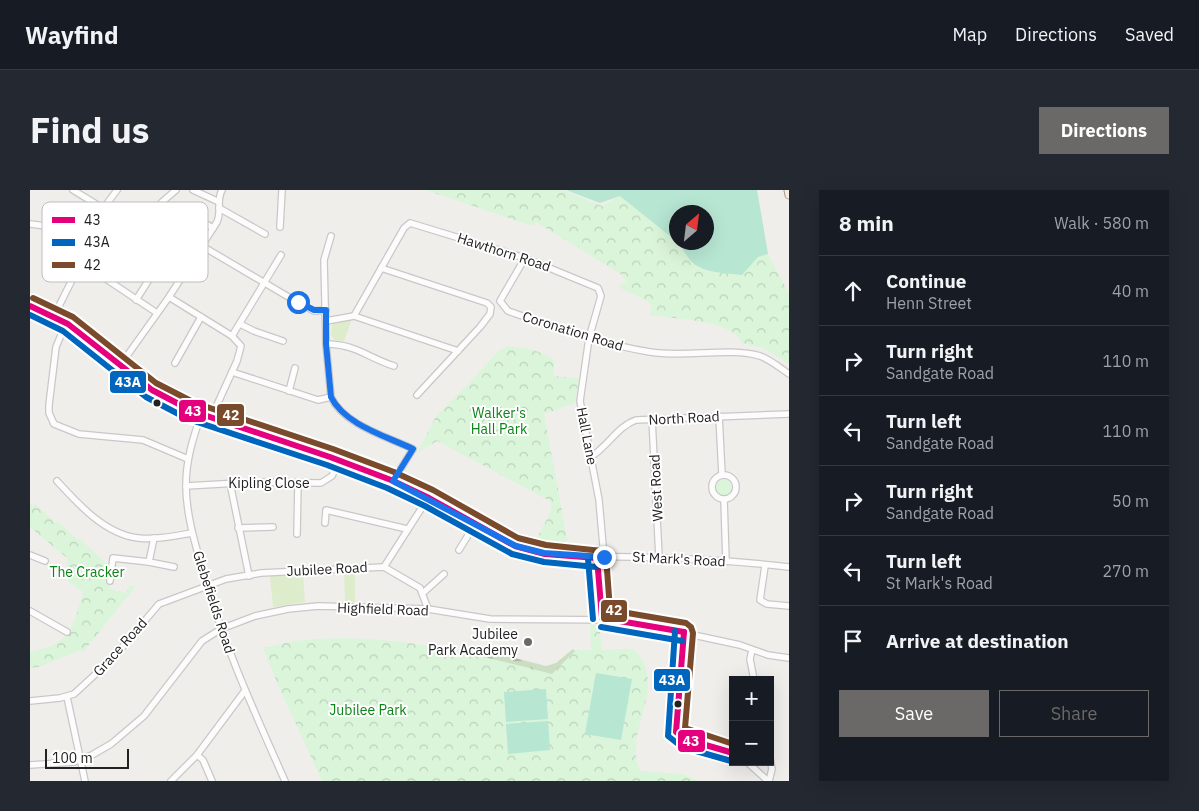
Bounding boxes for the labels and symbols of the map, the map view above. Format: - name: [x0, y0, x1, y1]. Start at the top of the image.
- legend: [42, 202, 208, 282]
- north arrow: [669, 205, 714, 250]
- text: 43: [84, 211, 101, 229]
- street label: Hawthorn Road: [455, 228, 553, 276]
- text: 43A: [84, 233, 110, 251]
- text: 42: [84, 256, 101, 274]
- route start: [287, 291, 310, 314]
- street label: Coronation Road: [520, 307, 626, 355]
- line badge: 43A: [109, 370, 147, 394]
- text: 43A: [115, 373, 142, 391]
- unlabelled marker: [152, 398, 162, 408]
- line badge: 43: [178, 399, 207, 423]
- text: 43: [185, 402, 201, 420]
- line badge: 42: [216, 403, 245, 427]
- park label: Walker's Hall Park: [471, 404, 528, 438]
- text: 42: [223, 406, 239, 424]
- street label: Hall Lane: [573, 406, 601, 467]
- street label: North Road: [648, 407, 720, 429]
- street label: West Road: [645, 454, 667, 522]
- street label: Kipling Close: [228, 474, 310, 492]
- route end: [593, 546, 616, 569]
- street label: Glebefields Road: [189, 548, 239, 656]
- street label: St Mark's Road: [632, 548, 726, 570]
- street label: Jubilee Road: [286, 558, 368, 580]
- park label: The Cracker: [49, 563, 125, 581]
- street label: Highfield Road: [337, 598, 429, 620]
- line badge: 42: [600, 599, 628, 623]
- text: 42: [606, 601, 622, 619]
- street label: Grace Road: [89, 614, 151, 680]
- place label: Jubilee Park Academy: [428, 625, 518, 659]
- marker: Jubilee Park Academy: [522, 636, 534, 648]
- line badge: 43A: [653, 668, 691, 692]
- text: 43A: [659, 671, 686, 689]
- unlabelled marker: [673, 699, 683, 709]
- park label: Jubilee Park: [329, 701, 407, 719]
- line badge: 43: [677, 729, 706, 753]
- text: 43: [683, 732, 699, 750]
- scale bar: [45, 746, 129, 769]

